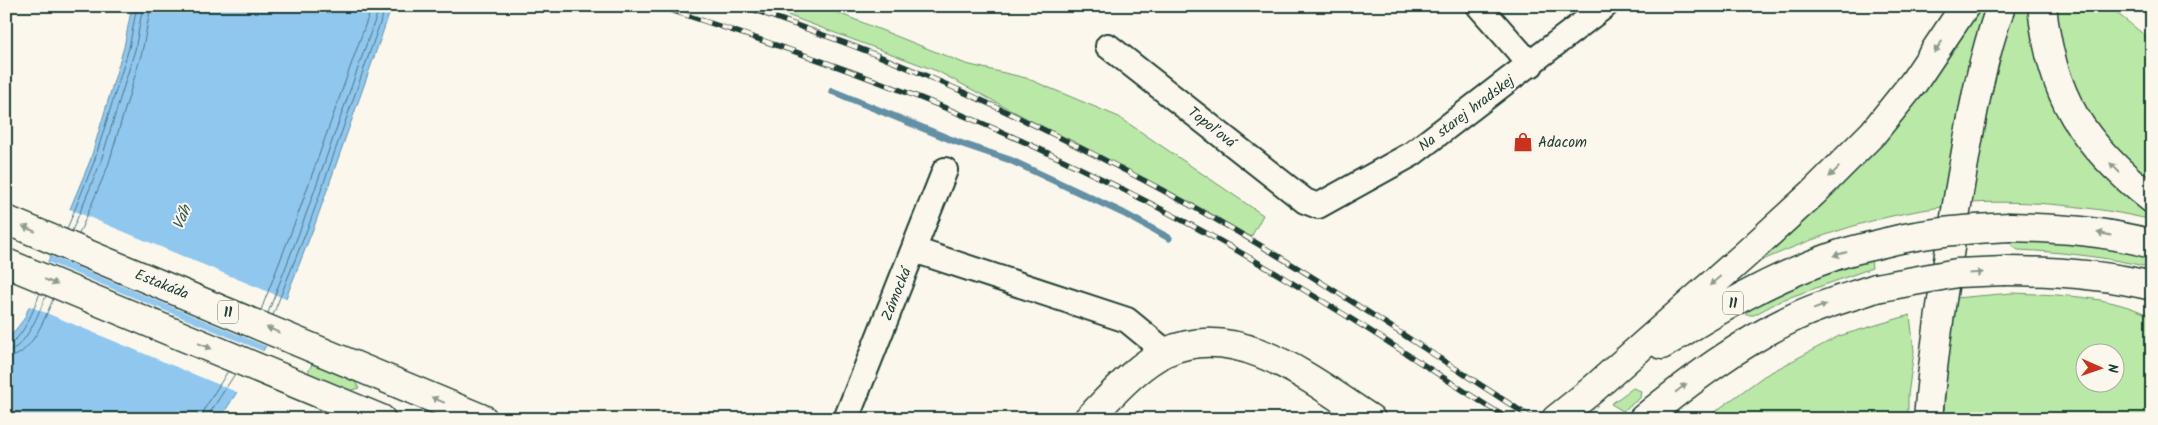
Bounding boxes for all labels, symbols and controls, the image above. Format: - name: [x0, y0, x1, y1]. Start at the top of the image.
- one-way arrow: [1933, 40, 1943, 54]
- street label: Na starej hradskej: [1413, 69, 1521, 158]
- street label: Topoľová: [1182, 101, 1242, 156]
- shop icon: Adacom: [1512, 131, 1534, 153]
- place label: Adacom: [1538, 131, 1587, 155]
- one-way arrow: [2109, 162, 2121, 174]
- one-way arrow: [1829, 165, 1841, 177]
- water label: Váh: [166, 200, 199, 234]
- one-way arrow: [21, 225, 36, 233]
- one-way arrow: [2096, 229, 2112, 237]
- one-way arrow: [1833, 251, 1848, 259]
- street label: Zámocká: [875, 262, 919, 325]
- street label: Estakáda: [131, 263, 192, 307]
- one-way arrow: [1968, 268, 1984, 276]
- one-way arrow: [1708, 276, 1721, 287]
- one-way arrow: [44, 278, 59, 286]
- road number: 11: [1723, 292, 1743, 314]
- road number: 11: [218, 300, 238, 324]
- one-way arrow: [1813, 303, 1828, 310]
- one-way arrow: [265, 326, 280, 334]
- one-way arrow: [198, 342, 213, 350]
- north arrow: [2076, 342, 2126, 392]
- text: N: [2101, 364, 2123, 373]
- one-way arrow: [1674, 383, 1687, 394]
- one-way arrow: [431, 395, 445, 403]

